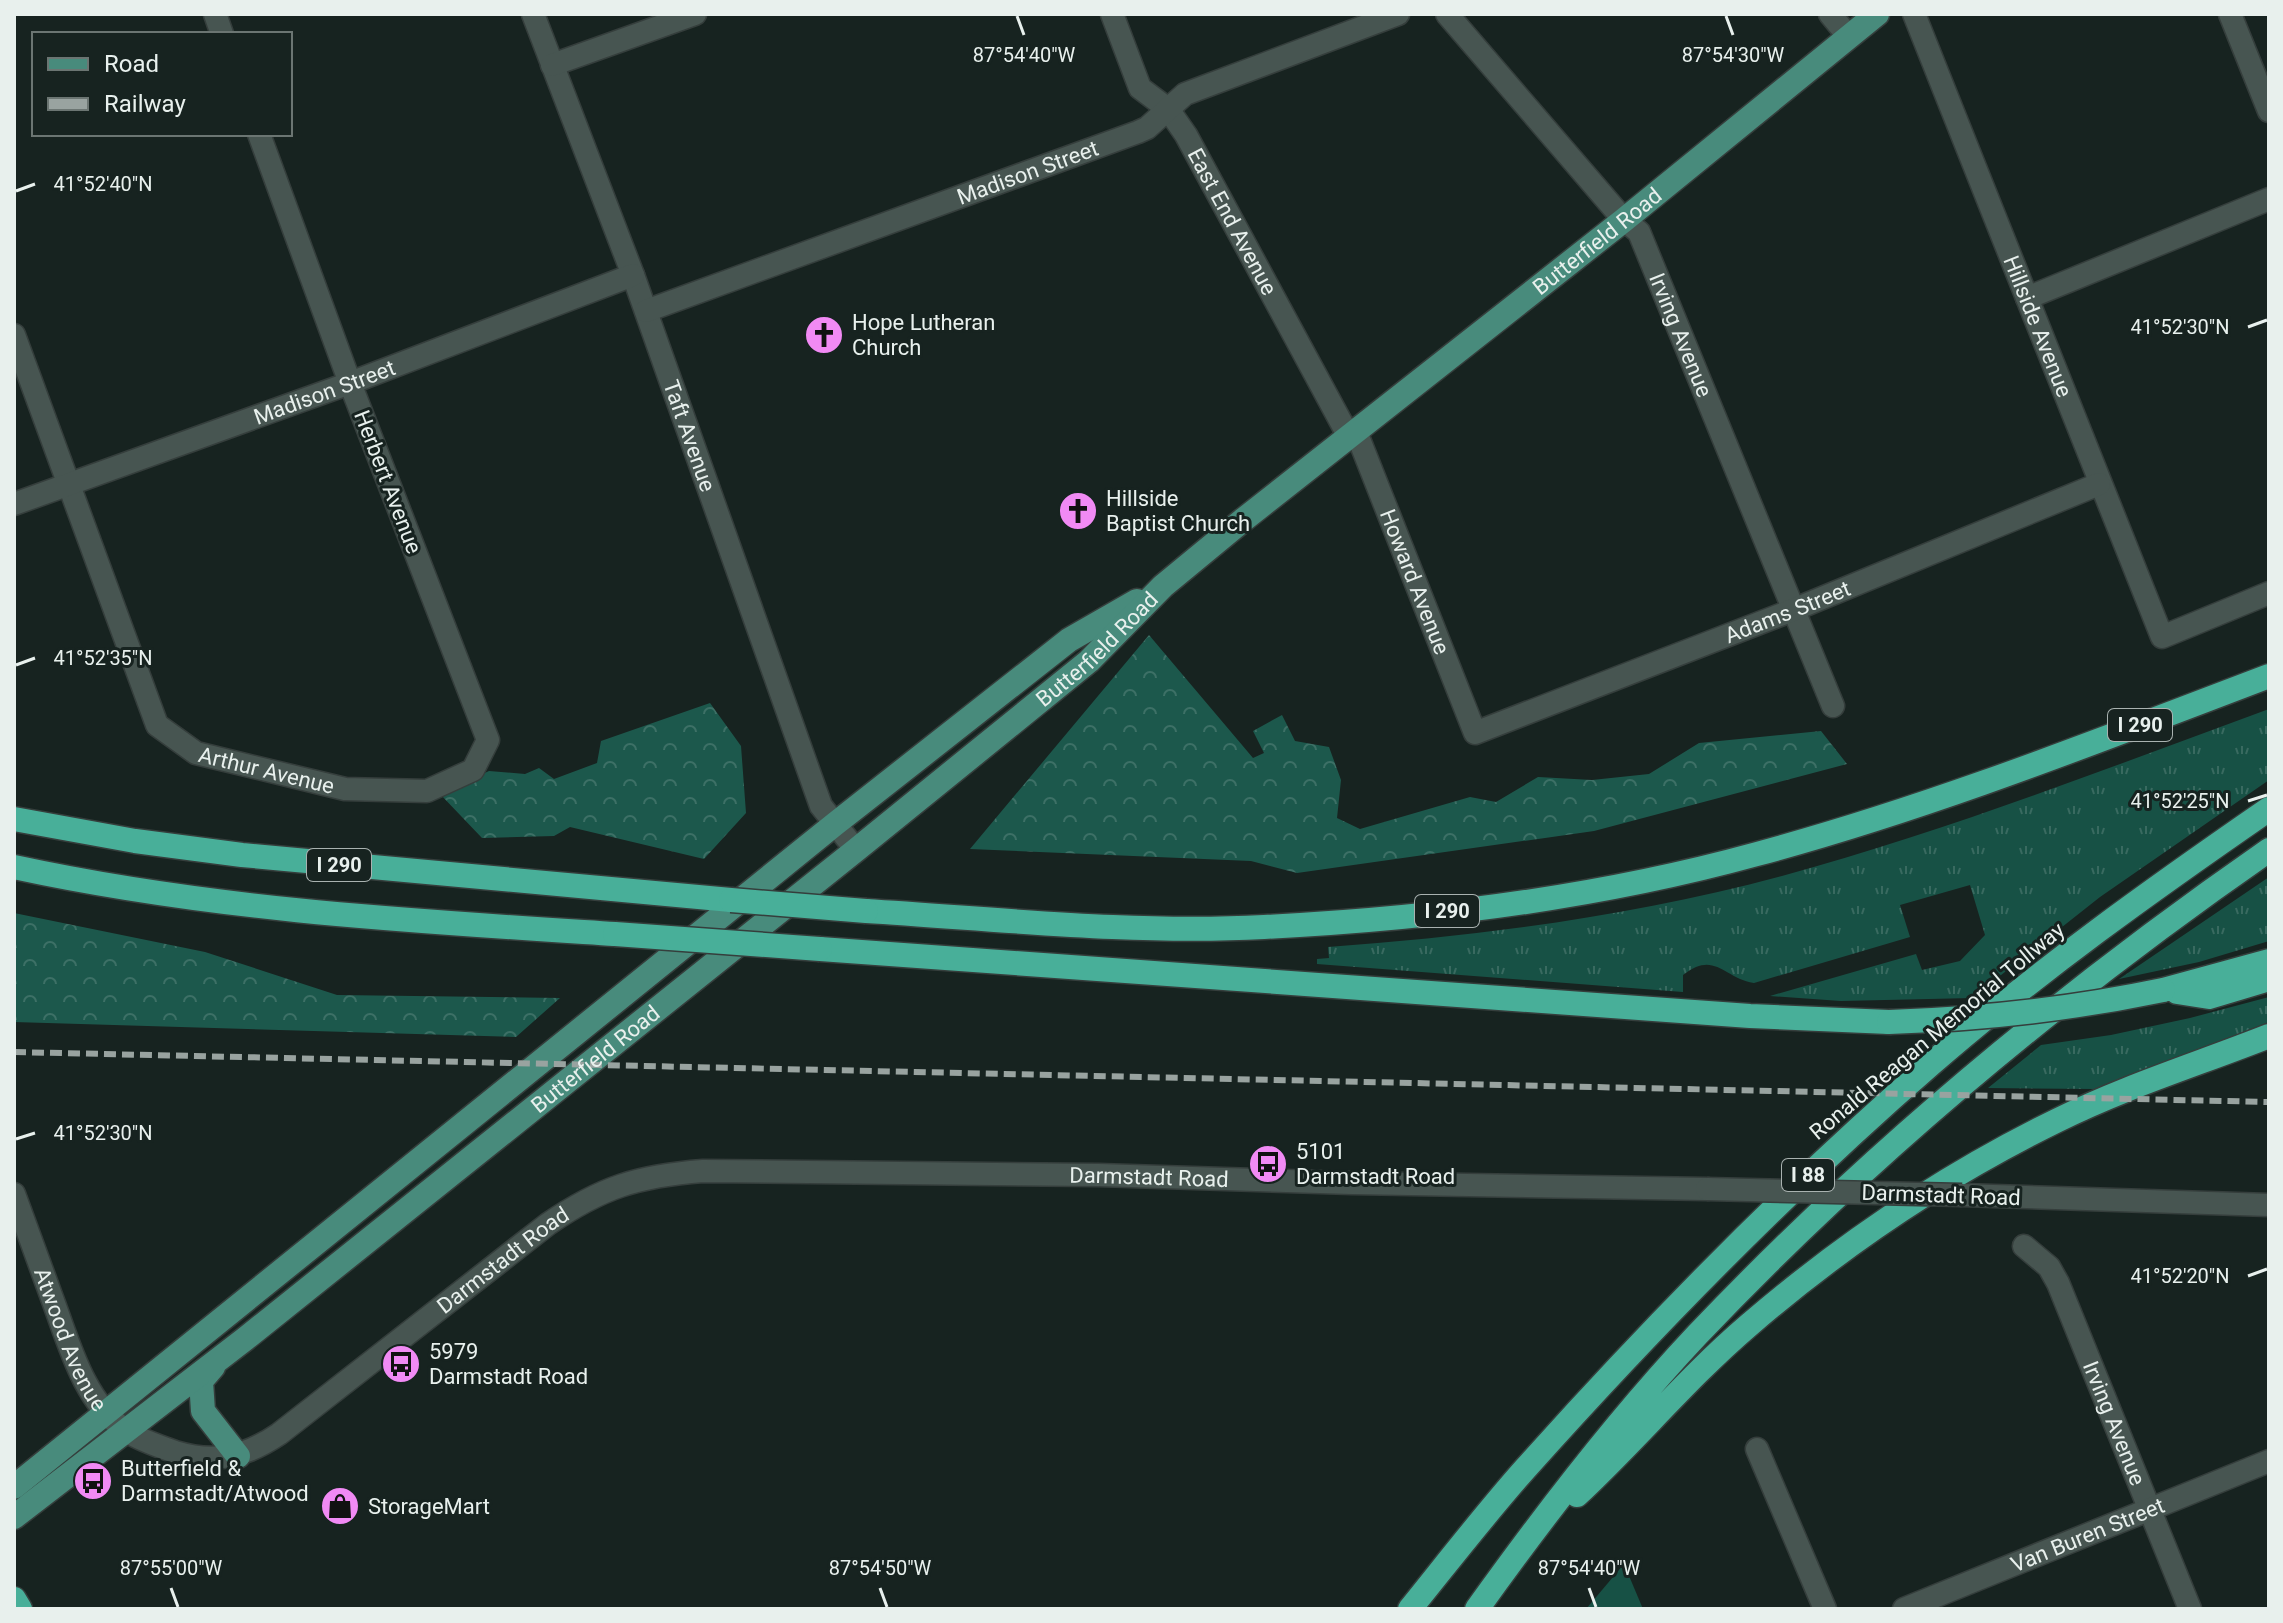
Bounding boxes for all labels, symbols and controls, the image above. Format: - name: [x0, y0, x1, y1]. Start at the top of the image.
- legend: [32, 32, 292, 136]
- text: 87°54'40"W: [973, 43, 1076, 67]
- text: 87°54'30"W: [1682, 43, 1785, 67]
- text: Road: [104, 50, 159, 78]
- text: Railway: [104, 90, 186, 118]
- street label: Madison Street: [953, 135, 1102, 209]
- street label: East End Avenue: [1183, 144, 1282, 299]
- text: 41°52'40"N: [53, 172, 153, 196]
- street label: Butterfield Road: [1528, 182, 1666, 300]
- street label: Hillside Avenue: [1999, 252, 2078, 401]
- street label: Irving Avenue: [1645, 269, 1718, 401]
- place label: Hope Lutheran Church: [852, 310, 995, 360]
- church icon: Hope Lutheran Church: [803, 314, 845, 356]
- text: 41°52'30"N: [2130, 315, 2230, 339]
- street label: Madison Street: [250, 355, 399, 429]
- street label: Taft Avenue: [659, 377, 721, 495]
- street label: Herbert Avenue: [349, 407, 427, 557]
- place label: Hillside Baptist Church: [1106, 486, 1250, 536]
- church icon: Hillside Baptist Church: [1057, 490, 1099, 532]
- street label: Howard Avenue: [1375, 505, 1455, 658]
- street label: Adams Street: [1721, 575, 1854, 648]
- street label: Butterfield Road: [1031, 587, 1163, 711]
- text: 41°52'35"N: [53, 646, 153, 670]
- road number: I 290: [2108, 709, 2172, 741]
- street label: Arthur Avenue: [196, 742, 337, 798]
- text: 41°52'25"N: [2130, 789, 2230, 813]
- road number: I 290: [307, 849, 371, 881]
- road number: I 290: [1415, 895, 1479, 927]
- street label: Ronald Reagan Memorial Tollway: [1805, 917, 2070, 1145]
- street label: Butterfield Road: [526, 1000, 664, 1118]
- text: 41°52'30"N: [53, 1121, 153, 1145]
- place label: 5101 Darmstadt Road: [1296, 1139, 1455, 1189]
- bus stop icon: 5101 Darmstadt Road: [1247, 1143, 1289, 1185]
- road number: I 88: [1782, 1159, 1834, 1191]
- street label: Darmstadt Road: [1069, 1162, 1229, 1192]
- street label: Darmstadt Road: [1861, 1180, 2021, 1210]
- street label: Darmstadt Road: [432, 1201, 573, 1318]
- street label: Atwood Avenue: [29, 1264, 112, 1416]
- text: 41°52'20"N: [2130, 1264, 2230, 1288]
- place label: 5979 Darmstadt Road: [429, 1339, 588, 1389]
- bus stop icon: 5979 Darmstadt Road: [380, 1343, 422, 1385]
- street label: Irving Avenue: [2078, 1357, 2151, 1489]
- place label: Butterfield & Darmstadt/Atwood: [121, 1456, 309, 1506]
- bus stop icon: Butterfield & Darmstadt/Atwood: [72, 1460, 114, 1502]
- shop icon: StorageMart: [319, 1485, 361, 1527]
- street label: Van Buren Street: [2007, 1492, 2168, 1577]
- place label: StorageMart: [368, 1494, 490, 1519]
- text: 87°55'00"W: [120, 1556, 223, 1580]
- text: 87°54'50"W: [829, 1556, 932, 1580]
- text: 87°54'40"W: [1538, 1556, 1641, 1580]

